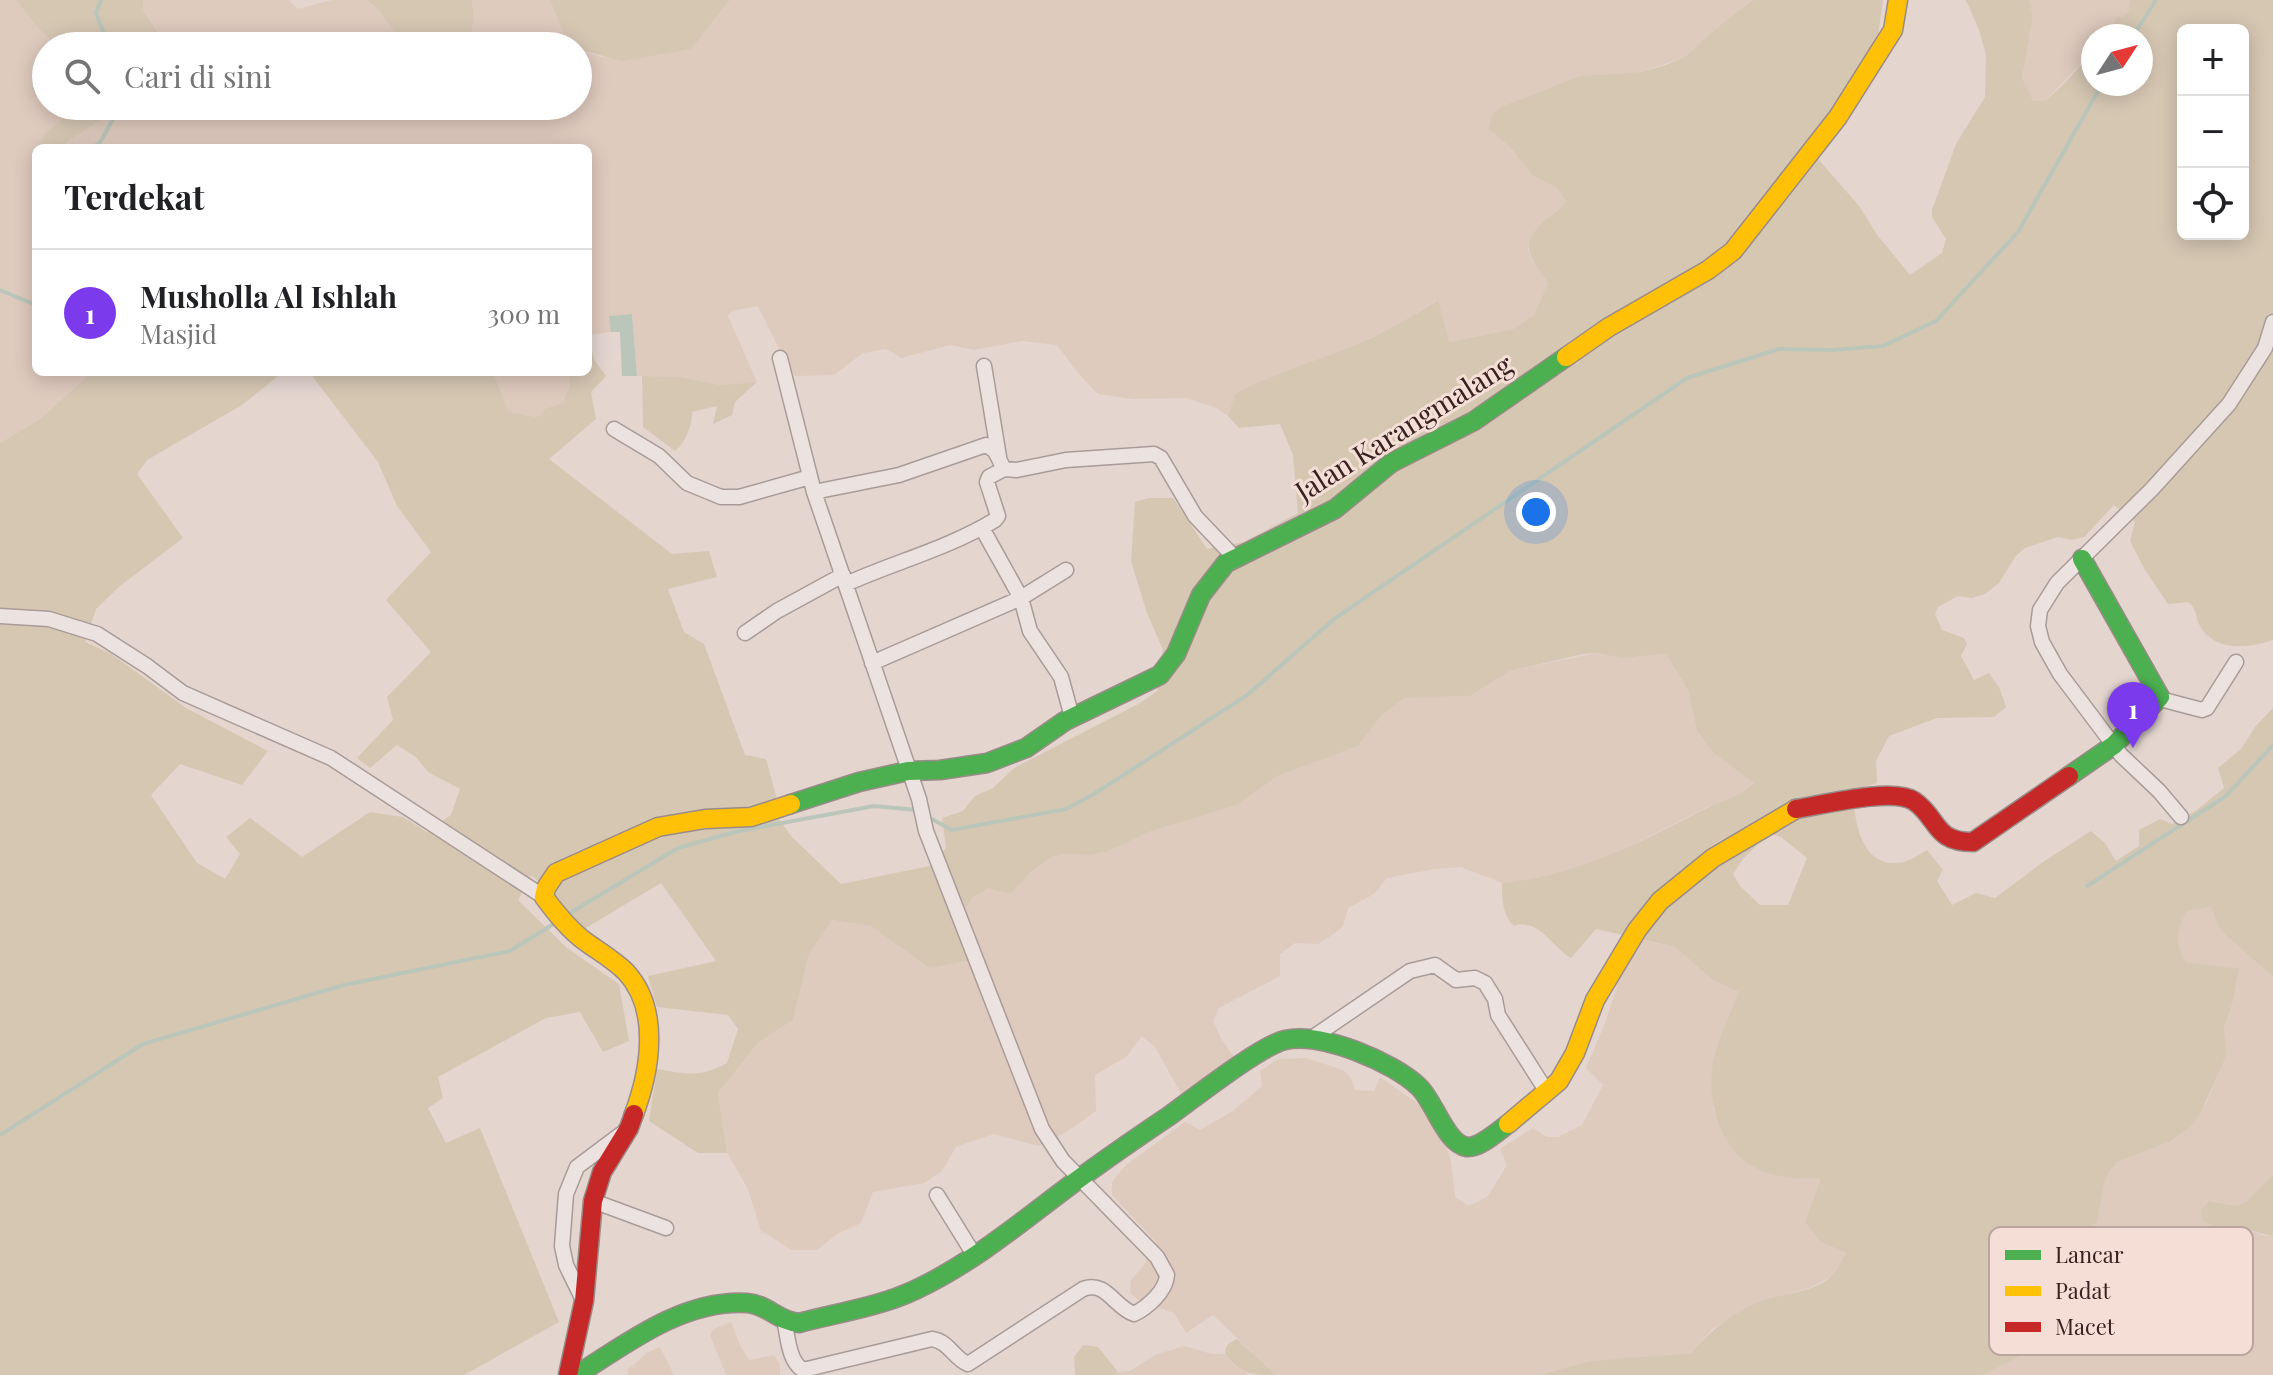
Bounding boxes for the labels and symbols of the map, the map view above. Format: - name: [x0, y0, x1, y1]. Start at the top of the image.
- north arrow: [2081, 24, 2153, 96]
- street label: Jalan Karangmalang: [1287, 345, 1519, 509]
- your location: [1516, 492, 1556, 532]
- pin: 1: [2107, 682, 2159, 748]
- legend: [1989, 1227, 2253, 1355]
- text: Lancar: [2055, 1239, 2124, 1269]
- text: Padat: [2055, 1275, 2111, 1305]
- text: Macet: [2055, 1311, 2116, 1341]

